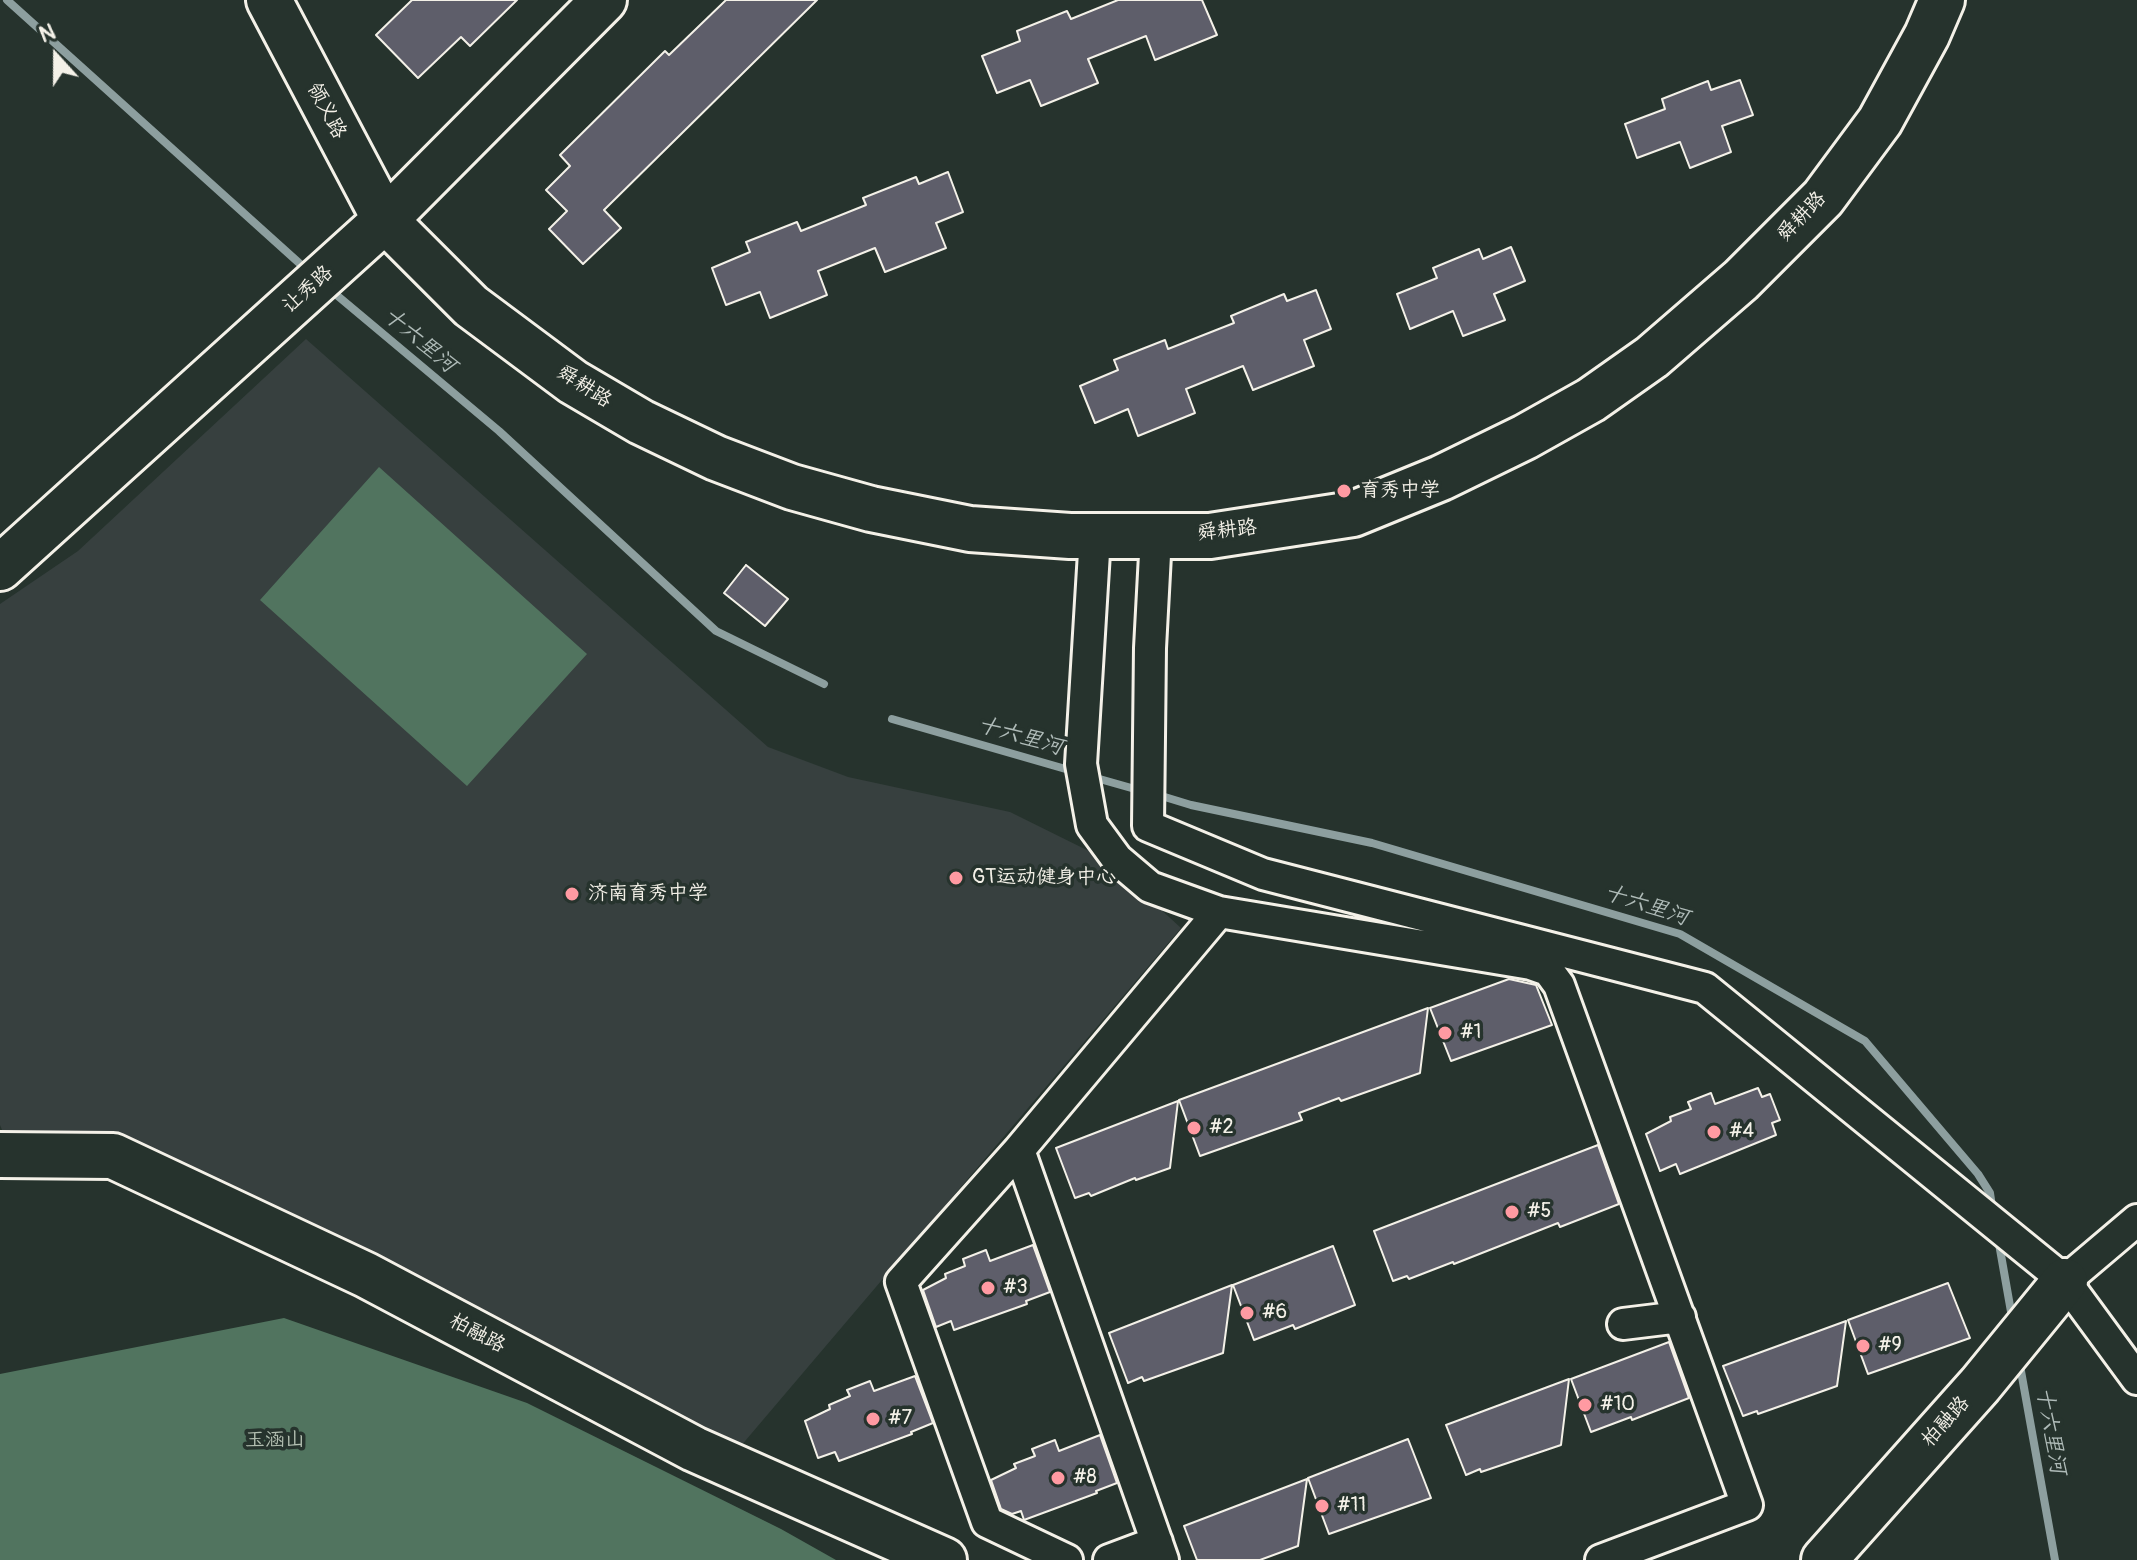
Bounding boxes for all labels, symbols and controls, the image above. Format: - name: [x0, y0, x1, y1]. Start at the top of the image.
- north arrow: [16, 16, 96, 96]
- text: N: [35, 18, 59, 49]
- street label: 领义路: [301, 79, 351, 143]
- street label: 舜耕路: [1773, 187, 1831, 247]
- street label: 让秀路: [278, 261, 338, 319]
- water label: 十六里河: [377, 303, 461, 379]
- street label: 舜耕路: [552, 361, 616, 413]
- place label: 育秀中学: [1360, 479, 1440, 503]
- marker: 育秀中学: [1335, 482, 1353, 500]
- street label: 舜耕路: [1196, 516, 1258, 546]
- water label: 十六里河: [974, 712, 1066, 762]
- place label: GT运动健身中心: [972, 866, 1116, 890]
- marker: GT运动健身中心: [947, 869, 965, 887]
- water label: 十六里河: [1600, 880, 1692, 932]
- place label: 济南育秀中学: [588, 882, 708, 906]
- marker: 济南育秀中学: [563, 885, 581, 903]
- place label: #1: [1461, 1021, 1481, 1045]
- marker: #1: [1436, 1024, 1454, 1042]
- place label: #2: [1210, 1116, 1234, 1140]
- marker: #2: [1185, 1119, 1203, 1137]
- place label: #4: [1730, 1120, 1754, 1144]
- marker: #4: [1705, 1123, 1723, 1141]
- place label: #5: [1528, 1200, 1551, 1224]
- marker: #5: [1503, 1203, 1521, 1221]
- place label: #3: [1004, 1276, 1028, 1300]
- marker: #3: [979, 1279, 997, 1297]
- place label: #6: [1263, 1301, 1287, 1325]
- marker: #6: [1238, 1304, 1256, 1322]
- street label: 柏融路: [445, 1309, 509, 1359]
- place label: #9: [1879, 1334, 1902, 1358]
- marker: #9: [1854, 1337, 1872, 1355]
- water label: 十六里河: [2029, 1385, 2071, 1477]
- street label: 柏融路: [1917, 1392, 1975, 1452]
- place label: #10: [1601, 1393, 1635, 1417]
- marker: #10: [1576, 1396, 1594, 1414]
- place label: #7: [889, 1407, 912, 1431]
- marker: #7: [864, 1410, 882, 1428]
- park label: 玉涵山: [245, 1429, 305, 1453]
- place label: #8: [1074, 1466, 1097, 1490]
- marker: #8: [1049, 1469, 1067, 1487]
- place label: #11: [1338, 1494, 1366, 1518]
- marker: #11: [1313, 1497, 1331, 1515]

